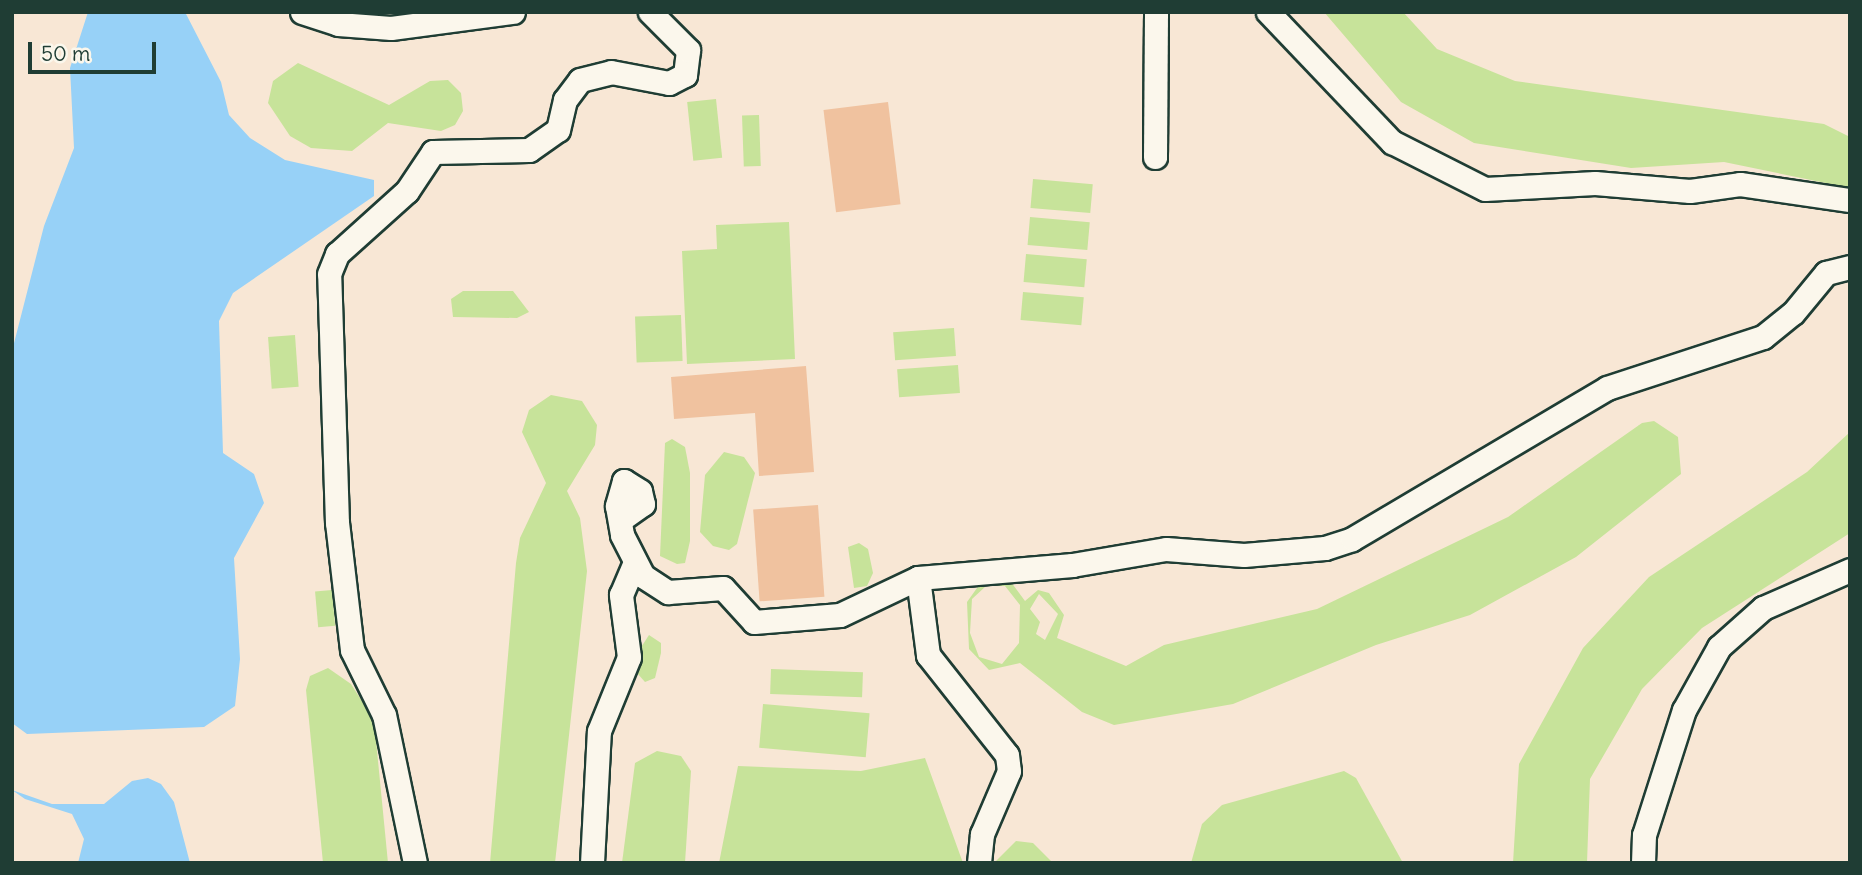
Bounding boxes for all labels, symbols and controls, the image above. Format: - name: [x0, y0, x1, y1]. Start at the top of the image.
- scale bar: [32, 28, 159, 72]
- text: 50 m: [41, 40, 90, 67]

